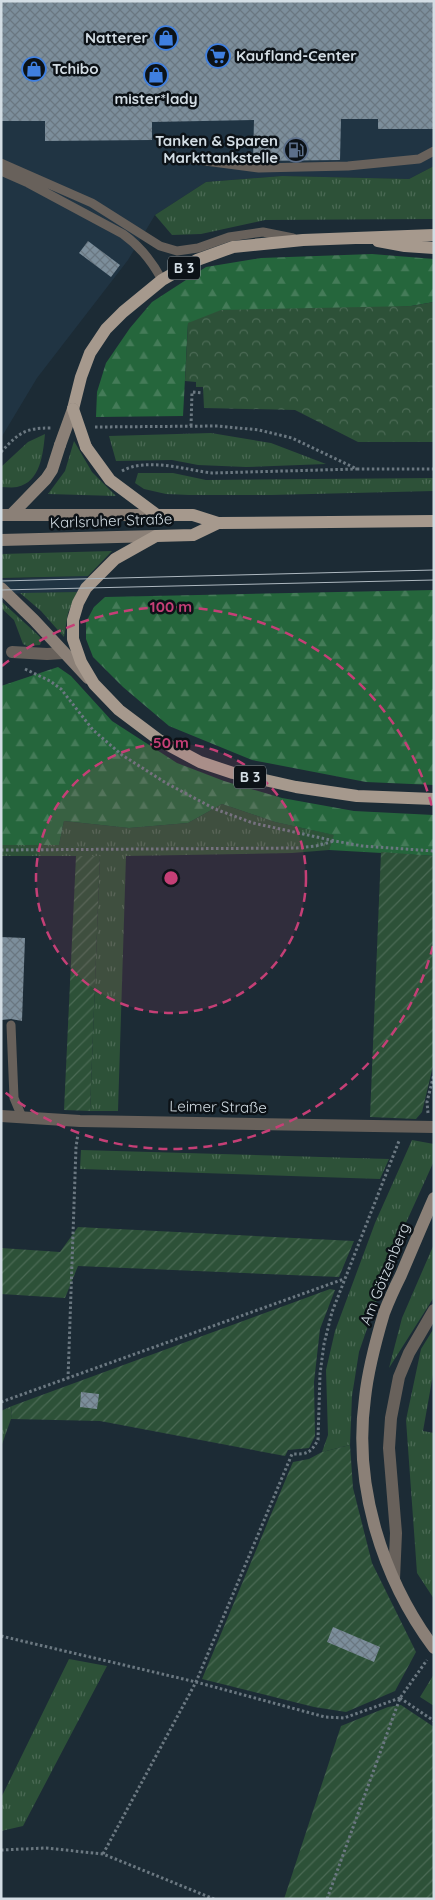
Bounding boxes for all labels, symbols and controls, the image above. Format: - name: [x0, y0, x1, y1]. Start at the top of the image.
- shop icon: Natterer: [153, 25, 179, 51]
- place label: Natterer: [85, 28, 148, 47]
- supermarket icon: Kaufland-Center: [205, 43, 231, 69]
- place label: Kaufland-Center: [236, 46, 357, 65]
- shop icon: Tchibo: [21, 56, 47, 82]
- place label: Tchibo: [52, 59, 99, 78]
- shop icon: mister*lady: [143, 62, 169, 88]
- place label: mister*lady: [114, 89, 198, 108]
- place label: Tanken & Sparen Markttankstelle: [155, 131, 278, 167]
- fuel station icon: Tanken & Sparen Markttankstelle: [283, 137, 309, 163]
- road number: B 3: [168, 256, 200, 280]
- street label: Karlsruher Straße: [49, 509, 172, 532]
- text: 100 m: [150, 597, 192, 616]
- text: 50 m: [153, 733, 189, 752]
- road number: B 3: [234, 766, 266, 789]
- centre of rings: [162, 869, 180, 887]
- street label: Leimer Straße: [169, 1096, 267, 1117]
- street label: Am Götzenberg: [355, 1220, 414, 1328]

